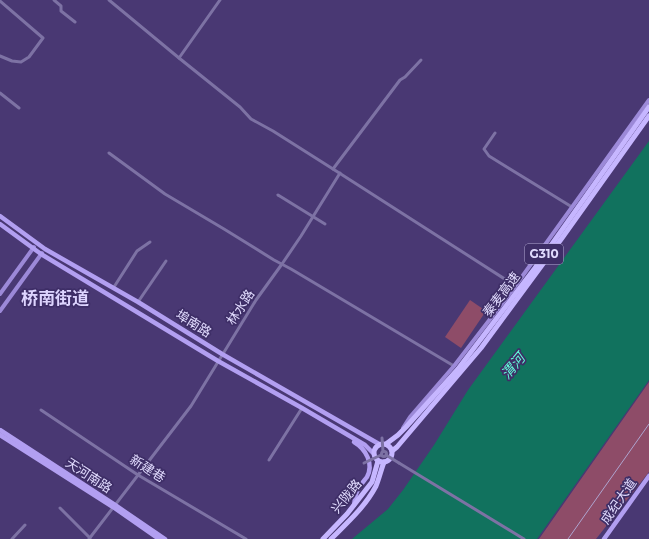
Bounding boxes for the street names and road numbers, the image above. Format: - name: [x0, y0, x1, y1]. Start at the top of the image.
- road number: G310: [525, 244, 563, 264]
- street label: 秦麦高速: [479, 268, 523, 320]
- street label: 林水路: [223, 286, 257, 328]
- street label: 埠南路: [173, 306, 215, 340]
- street label: 新建巷: [127, 451, 169, 485]
- street label: 天河南路: [63, 454, 115, 496]
- street label: 成纪大道: [597, 475, 639, 527]
- street label: 兴陇路: [328, 476, 364, 516]

